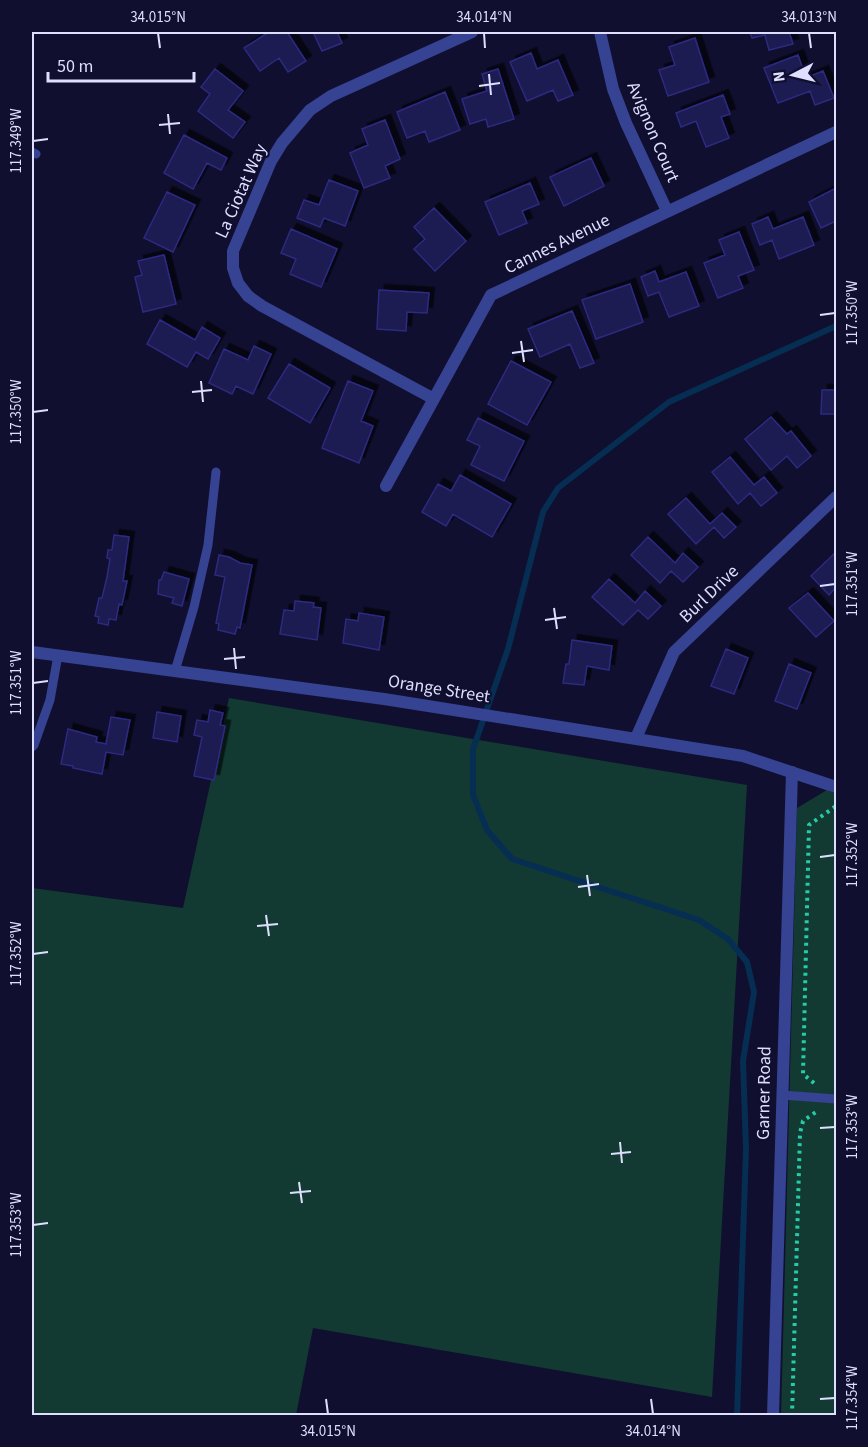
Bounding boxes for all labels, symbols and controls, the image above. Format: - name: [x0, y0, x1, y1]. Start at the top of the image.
- text: 34.015°N: [130, 7, 186, 28]
- text: 34.014°N: [456, 7, 512, 28]
- text: 34.013°N: [781, 7, 837, 28]
- scale bar: [48, 45, 194, 83]
- north arrow: [763, 45, 823, 105]
- text: 50 m: [57, 54, 93, 79]
- text: N: [768, 70, 791, 83]
- street label: Avignon Court: [621, 78, 685, 186]
- text: 117.349°W: [6, 108, 27, 174]
- street label: La Ciotat Way: [209, 139, 273, 242]
- street label: Cannes Avenue: [500, 208, 614, 280]
- text: 117.350°W: [842, 280, 863, 346]
- text: 117.350°W: [6, 379, 27, 445]
- text: 117.351°W: [842, 551, 863, 617]
- street label: Burl Drive: [674, 559, 744, 629]
- text: 117.351°W: [6, 650, 27, 716]
- street label: Orange Street: [386, 669, 492, 709]
- text: 117.352°W: [842, 822, 863, 888]
- text: 117.352°W: [6, 921, 27, 987]
- street label: Garner Road: [751, 1046, 777, 1140]
- text: 117.353°W: [842, 1094, 863, 1160]
- text: 117.353°W: [6, 1192, 27, 1258]
- text: 117.354°W: [842, 1365, 863, 1431]
- text: 34.015°N: [300, 1421, 356, 1442]
- text: 34.014°N: [625, 1421, 681, 1442]

